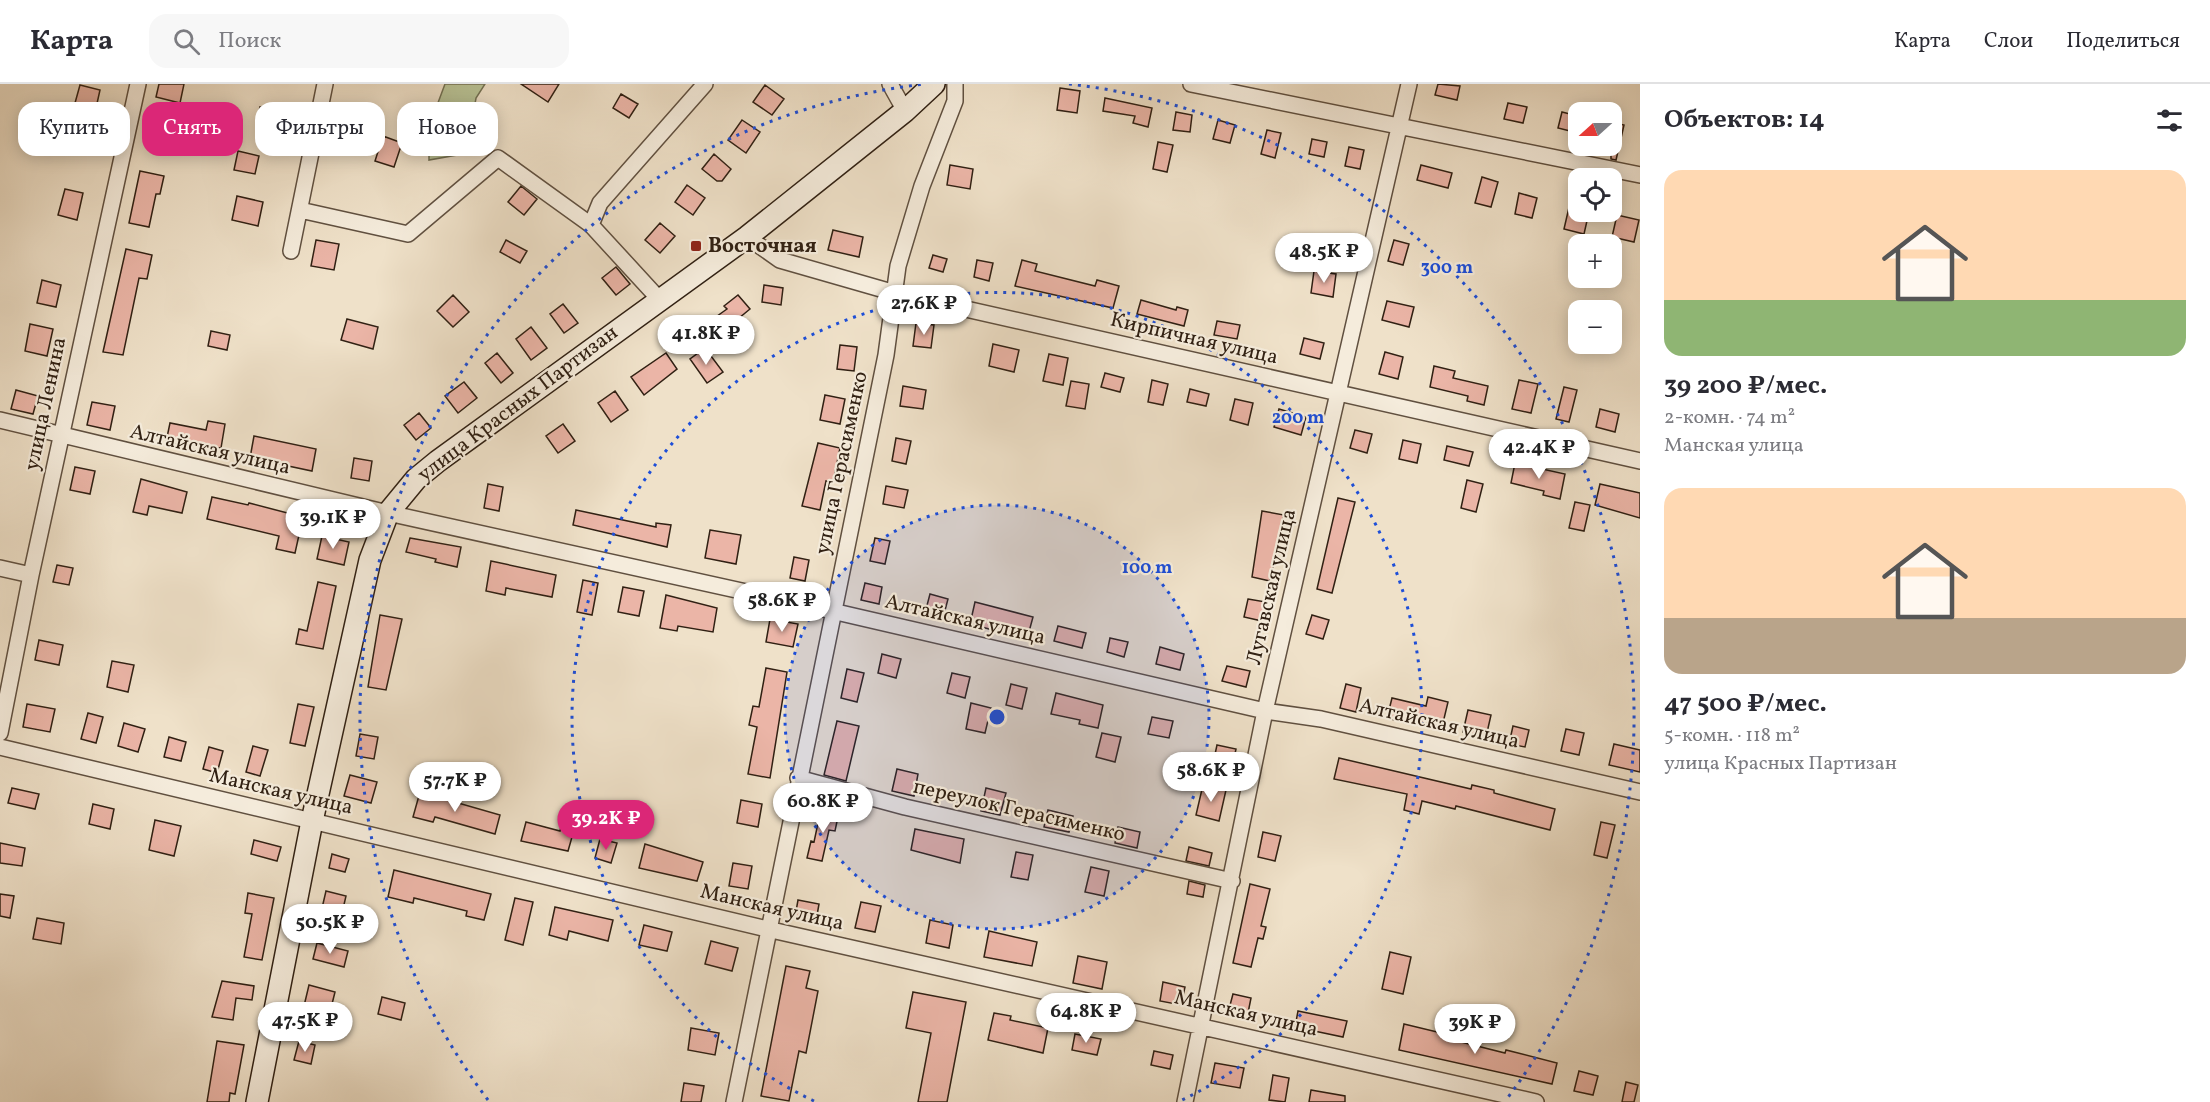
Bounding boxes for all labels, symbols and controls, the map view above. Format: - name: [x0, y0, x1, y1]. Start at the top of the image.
- search box: [149, 14, 569, 68]
- text: Карта: [30, 22, 113, 61]
- icon: search: [170, 25, 203, 58]
- text: Поиск: [218, 26, 281, 57]
- text: Карта: [1894, 27, 1951, 56]
- text: Слои: [1984, 27, 2033, 56]
- text: Поделиться: [2066, 27, 2180, 56]
- chip: Купить: [18, 102, 130, 156]
- chip: Снять: [142, 102, 243, 156]
- chip: Фильтры: [255, 102, 385, 156]
- chip: Новое: [397, 102, 498, 156]
- north arrow: [1568, 102, 1622, 156]
- map controls: [1568, 102, 1622, 354]
- text: Объектов: 14: [1664, 102, 1825, 138]
- icon: filters: [2153, 104, 2186, 137]
- button: locate: [1568, 168, 1622, 222]
- icon: home: [1871, 209, 1979, 317]
- place label: Восточная: [708, 232, 817, 261]
- pin: 48.5K ₽: [1269, 233, 1379, 284]
- button: +: [1568, 234, 1622, 288]
- text: 48.5K ₽: [1289, 238, 1359, 266]
- marker: Восточная: [689, 239, 703, 253]
- text: 300 m: [1421, 256, 1473, 281]
- pin: 27.6K ₽: [869, 285, 979, 336]
- text: 27.6K ₽: [891, 290, 957, 318]
- button: −: [1568, 300, 1622, 354]
- street label: Кирпичная улица: [1107, 306, 1281, 372]
- pin: 41.8K ₽: [651, 315, 761, 366]
- street label: улица Красных Партизан: [412, 319, 625, 489]
- text: 41.8K ₽: [672, 320, 740, 348]
- street label: улица Ленина: [18, 335, 74, 473]
- text: 39 200 ₽/мес.: [1664, 368, 1827, 404]
- street label: улица Герасименко: [808, 369, 876, 557]
- text: 2-комн. · 74 m²: [1664, 404, 1795, 432]
- text: 200 m: [1272, 406, 1324, 431]
- street label: Алтайская улица: [127, 417, 293, 483]
- pin: 42.4K ₽: [1484, 429, 1594, 480]
- text: Манская улица: [1664, 432, 1804, 460]
- text: 42.4K ₽: [1503, 434, 1575, 462]
- pin: 39.1K ₽: [278, 499, 388, 550]
- text: 39.1K ₽: [300, 504, 366, 532]
- street label: Лугавская улица: [1240, 506, 1304, 668]
- icon: home: [1871, 527, 1979, 635]
- text: 100 m: [1122, 556, 1172, 581]
- pin: 58.6K ₽: [727, 582, 837, 633]
- text: 58.6K ₽: [747, 587, 817, 615]
- street label: Алтайская улица: [882, 587, 1048, 653]
- text: 47 500 ₽/мес.: [1664, 686, 1827, 722]
- street label: Алтайская улица: [1356, 691, 1522, 757]
- centre of rings: [987, 707, 1007, 727]
- text: 5-комн. · 118 m²: [1664, 722, 1800, 750]
- text: улица Красных Партизан: [1664, 750, 1897, 778]
- pin: 58.6K ₽: [1156, 752, 1266, 803]
- text: 58.6K ₽: [1176, 757, 1246, 785]
- street label: Манская улица: [206, 761, 356, 823]
- pin: 57.7K ₽: [400, 762, 510, 813]
- text: 57.7K ₽: [423, 767, 487, 795]
- street label: переулок Герасименко: [910, 772, 1128, 850]
- pin: 60.8K ₽: [768, 783, 878, 834]
- text: 60.8K ₽: [787, 788, 859, 816]
- pin: 39.2K ₽: [551, 800, 661, 851]
- text: 39.2K ₽: [571, 805, 641, 833]
- street label: Манская улица: [697, 877, 847, 939]
- pin: 50.5K ₽: [275, 904, 385, 955]
- text: 50.5K ₽: [295, 909, 365, 937]
- street label: Манская улица: [1171, 983, 1321, 1045]
- pin: 64.8K ₽: [1031, 993, 1141, 1044]
- text: 64.8K ₽: [1050, 998, 1122, 1026]
- pin: 47.5K ₽: [250, 1002, 360, 1053]
- pin: 39K ₽: [1433, 1004, 1517, 1055]
- text: 47.5K ₽: [272, 1007, 338, 1035]
- text: 39K ₽: [1448, 1009, 1502, 1037]

